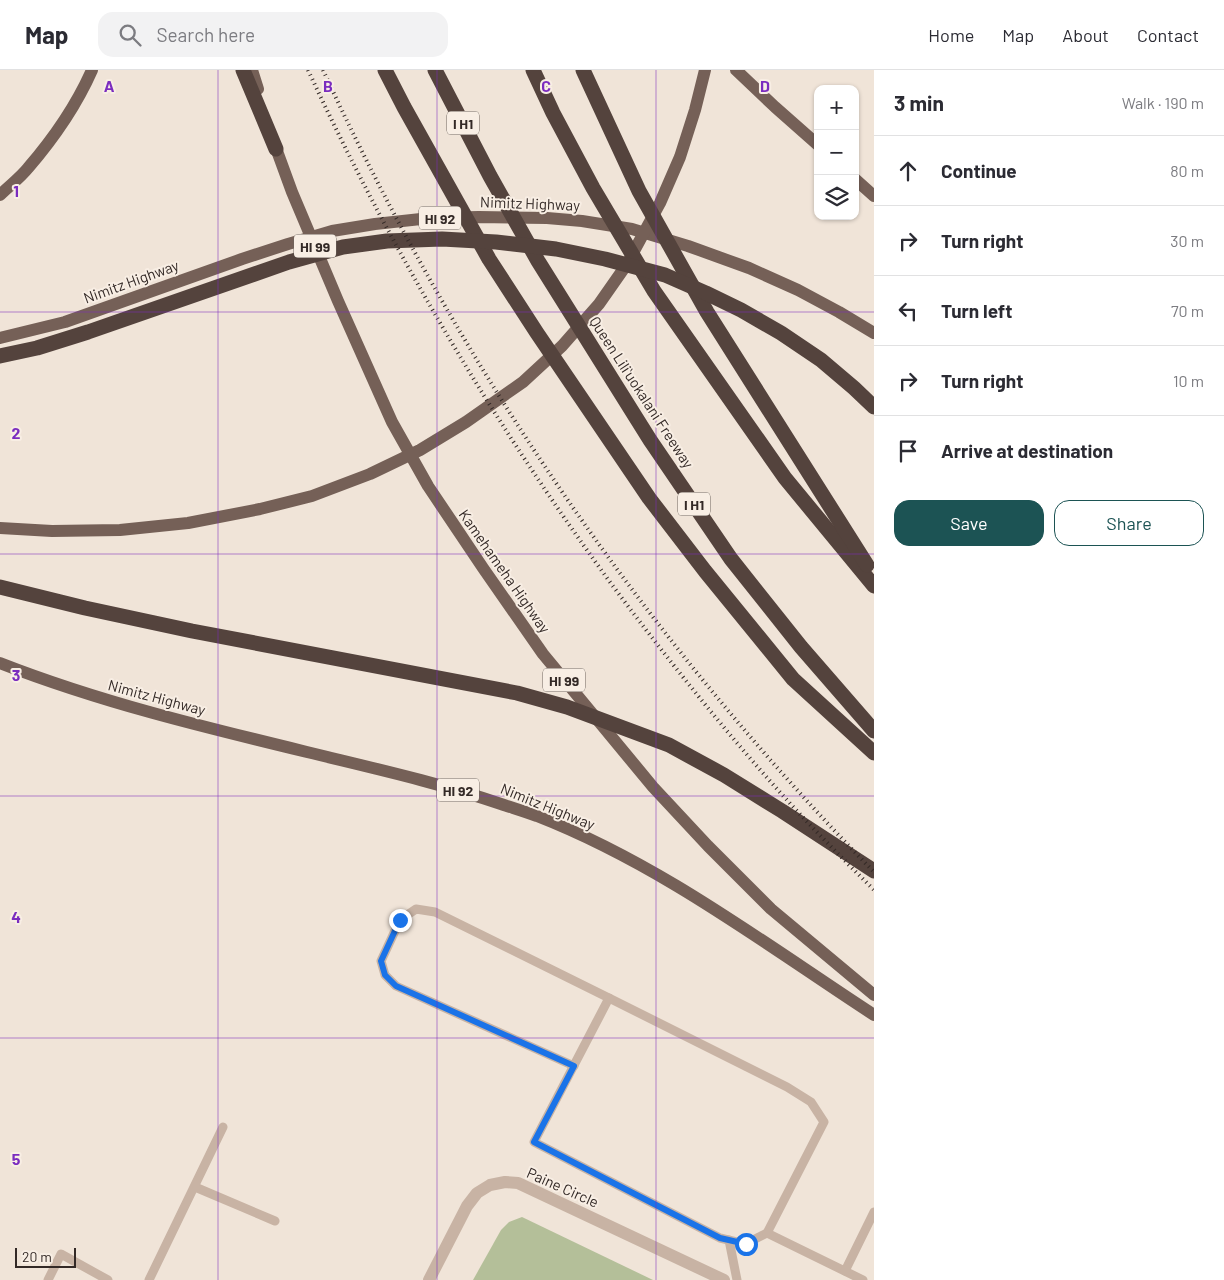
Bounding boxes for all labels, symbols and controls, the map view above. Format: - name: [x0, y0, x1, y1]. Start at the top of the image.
- search box: [98, 12, 448, 57]
- text: Map: [25, 20, 68, 49]
- icon: search: [116, 21, 144, 49]
- text: Search here: [156, 23, 255, 46]
- text: Home: [928, 24, 974, 46]
- text: Map: [1002, 24, 1034, 46]
- text: About: [1062, 24, 1109, 46]
- text: Contact: [1137, 24, 1199, 46]
- text: A: [104, 76, 115, 95]
- text: B: [323, 76, 333, 95]
- text: C: [541, 76, 551, 95]
- text: D: [760, 76, 770, 95]
- map controls: [814, 85, 859, 220]
- button: +: [814, 85, 859, 130]
- text: 3 min: [894, 90, 944, 115]
- text: Walk · 190 m: [1122, 93, 1204, 112]
- road number: I H1: [447, 112, 479, 134]
- button: −: [814, 130, 859, 175]
- icon: ahead: [894, 157, 922, 185]
- text: Continue: [941, 159, 1017, 182]
- text: 80 m: [1170, 161, 1204, 180]
- button: layers: [814, 175, 859, 220]
- text: 1: [13, 181, 19, 200]
- street label: Nimitz Highway: [480, 192, 580, 214]
- road number: HI 92: [419, 206, 461, 230]
- icon: right: [894, 227, 922, 255]
- text: Turn right: [941, 229, 1023, 252]
- text: 30 m: [1170, 231, 1204, 250]
- road number: HI 99: [294, 235, 336, 258]
- street label: Nimitz Highway: [81, 255, 181, 307]
- icon: left: [894, 297, 922, 325]
- text: Turn left: [941, 299, 1012, 322]
- text: 70 m: [1171, 301, 1204, 320]
- street label: Queen Liliʻuokalani Freeway: [586, 313, 698, 471]
- icon: right: [894, 367, 922, 395]
- text: Turn right: [941, 369, 1023, 392]
- text: 10 m: [1173, 371, 1204, 390]
- text: 2: [12, 423, 21, 442]
- icon: arrive: [894, 437, 922, 465]
- text: Arrive at destination: [941, 439, 1113, 462]
- road number: I H1: [678, 492, 710, 516]
- button: Save: [894, 500, 1044, 546]
- button: Share: [1054, 500, 1204, 546]
- street label: Kamehameha Highway: [456, 506, 554, 636]
- text: 3: [12, 665, 20, 684]
- road number: HI 99: [543, 668, 585, 692]
- street label: Nimitz Highway: [106, 675, 208, 719]
- road number: HI 92: [437, 778, 479, 802]
- street label: Nimitz Highway: [498, 779, 598, 833]
- text: 4: [11, 907, 21, 926]
- route end: [389, 909, 412, 932]
- text: 5: [12, 1149, 21, 1168]
- street label: Paine Circle: [524, 1163, 602, 1211]
- route start: [735, 1233, 758, 1256]
- scale bar: [15, 1245, 76, 1268]
- text: 20 m: [22, 1248, 52, 1265]

